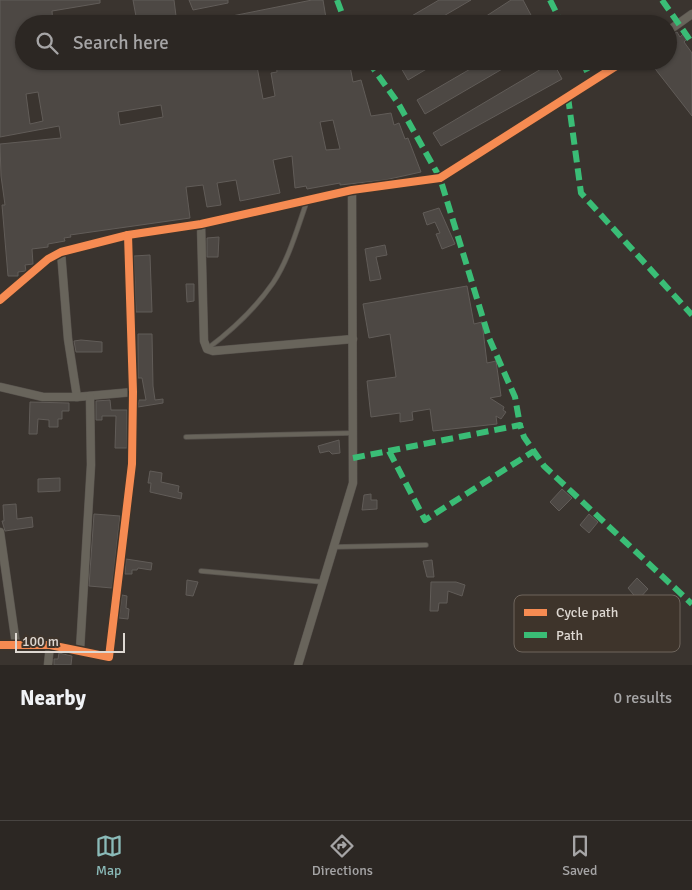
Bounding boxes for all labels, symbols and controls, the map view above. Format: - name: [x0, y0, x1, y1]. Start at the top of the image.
- search box: [15, 15, 677, 70]
- icon: search: [33, 29, 61, 57]
- text: Search here: [73, 31, 169, 55]
- legend: [514, 595, 680, 652]
- text: Cycle path: [556, 604, 618, 621]
- text: Path: [556, 627, 583, 644]
- scale bar: [15, 630, 125, 653]
- text: 100 m: [22, 633, 59, 650]
- text: Nearby: [20, 685, 86, 711]
- text: 0 results: [613, 688, 672, 708]
- tab: Map: [95, 832, 123, 879]
- tab: Directions: [312, 832, 373, 879]
- tab: Saved: [562, 832, 597, 879]

